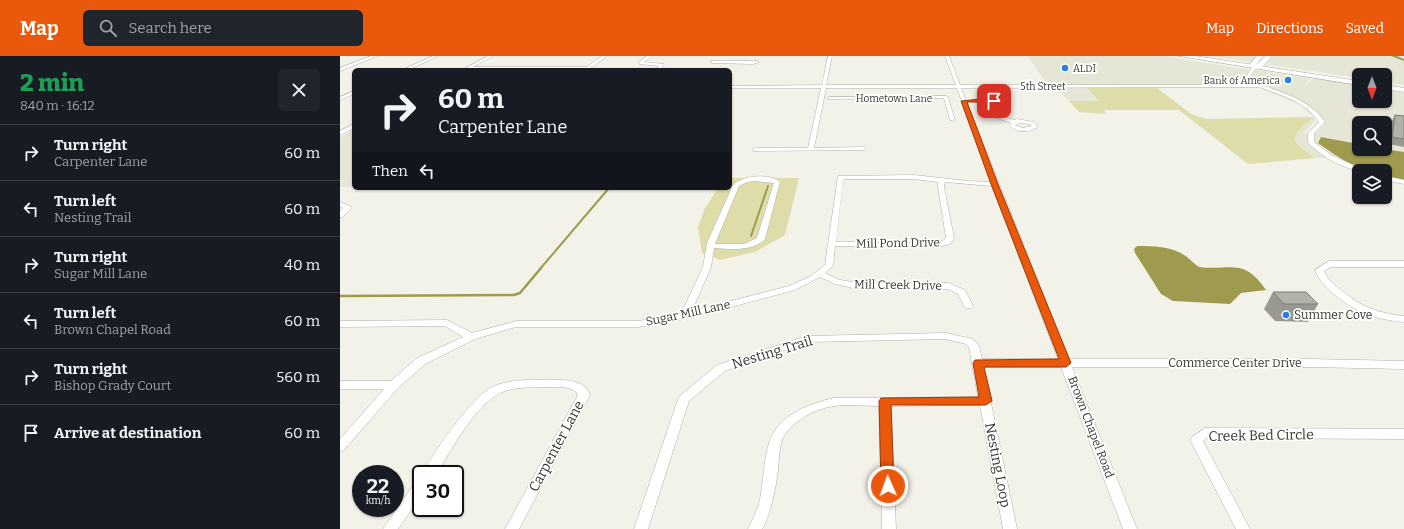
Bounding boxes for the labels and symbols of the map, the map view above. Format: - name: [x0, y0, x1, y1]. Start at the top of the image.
- marker: ALDI: [1060, 63, 1070, 73]
- place label: ALDI: [1073, 63, 1097, 75]
- north arrow: [1352, 68, 1392, 108]
- place label: Bank of America: [1204, 75, 1281, 87]
- marker: Bank of America: [1283, 75, 1293, 85]
- street label: 5th Street: [1020, 81, 1066, 93]
- pin: [977, 84, 1011, 118]
- street label: Hometown Lane: [856, 93, 932, 105]
- street label: Mill Pond Drive: [856, 235, 940, 251]
- street label: Mill Creek Drive: [854, 277, 942, 293]
- street label: Sugar Mill Lane: [644, 297, 732, 329]
- place label: Summer Cove: [1294, 308, 1372, 322]
- marker: Summer Cove: [1281, 310, 1291, 320]
- street label: Nesting Trail: [730, 332, 815, 373]
- street label: Commerce Center Drive: [1168, 356, 1302, 370]
- street label: Brown Chapel Road: [1065, 374, 1117, 480]
- street label: Carpenter Lane: [525, 398, 588, 495]
- street label: Nesting Loop: [981, 421, 1014, 509]
- street label: Creek Bed Circle: [1208, 426, 1314, 445]
- speed limit sign: 30: [412, 465, 464, 517]
- position arrow: [867, 465, 909, 507]

